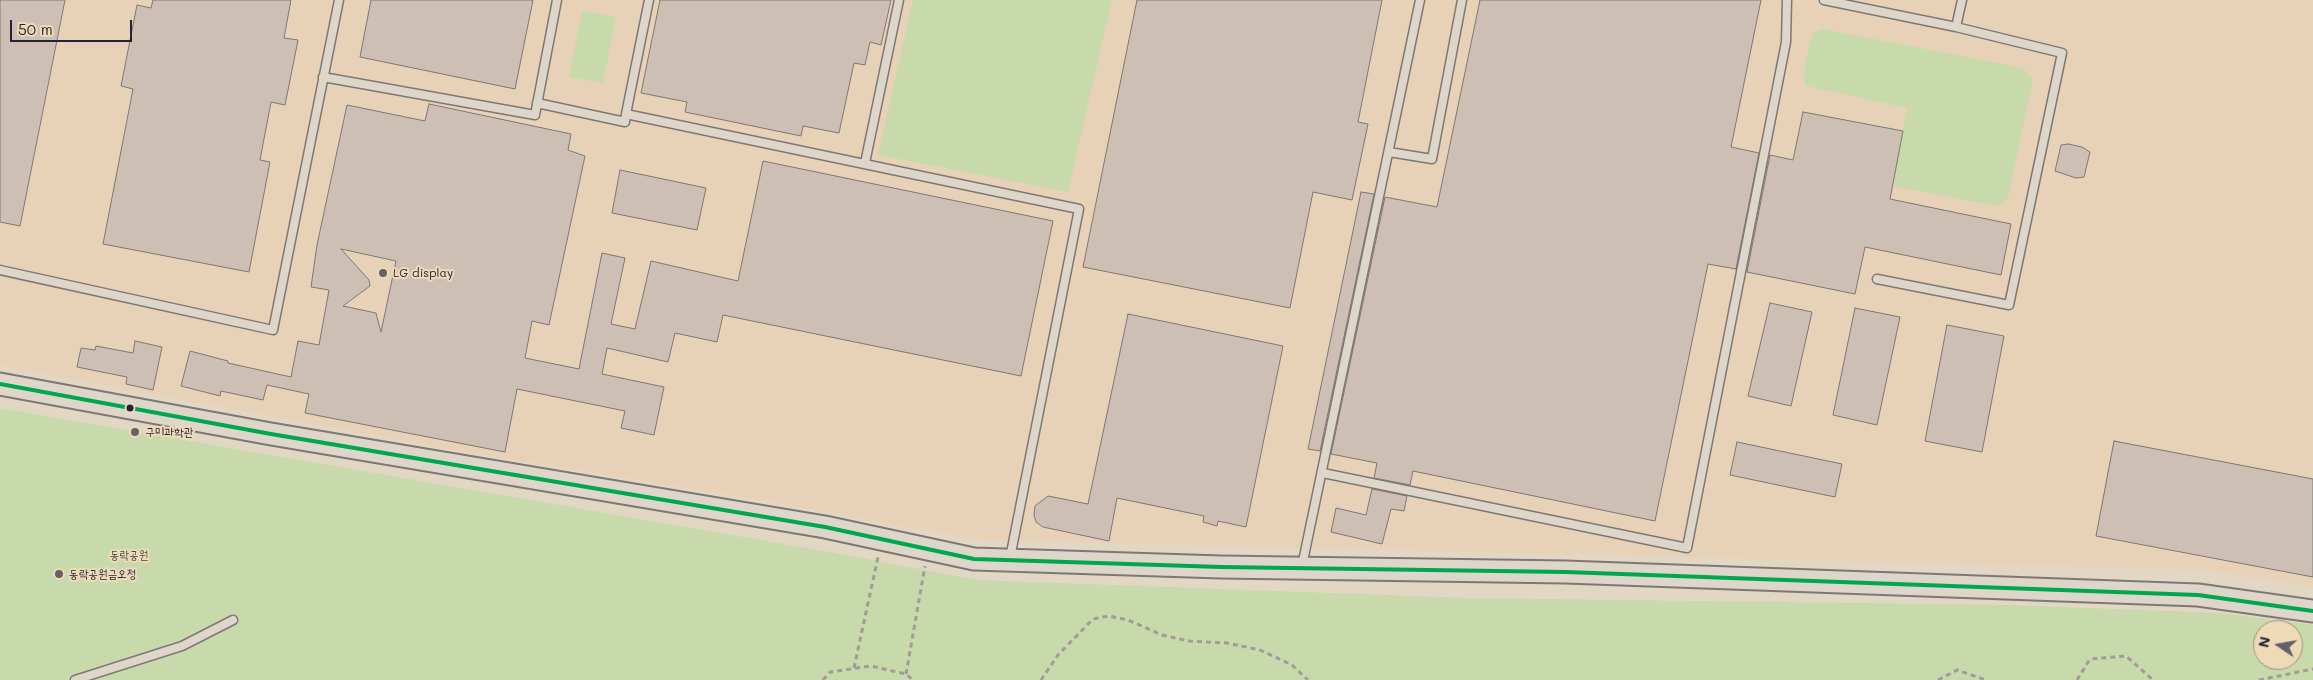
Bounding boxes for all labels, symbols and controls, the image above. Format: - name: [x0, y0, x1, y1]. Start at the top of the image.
- scale bar: [12, 10, 135, 42]
- text: 50 m: [18, 19, 53, 39]
- place label: LG display: [393, 266, 453, 280]
- marker: LG display: [377, 267, 389, 279]
- unlabelled marker: [125, 403, 135, 413]
- place label: 구미과학관: [145, 425, 193, 439]
- marker: 구미과학관: [129, 426, 141, 438]
- park label: 동락공원: [110, 548, 148, 562]
- place label: 동락공원금오정: [69, 567, 137, 581]
- marker: 동락공원금오정: [53, 568, 65, 580]
- north arrow: [2253, 620, 2303, 670]
- text: N: [2253, 635, 2274, 649]

